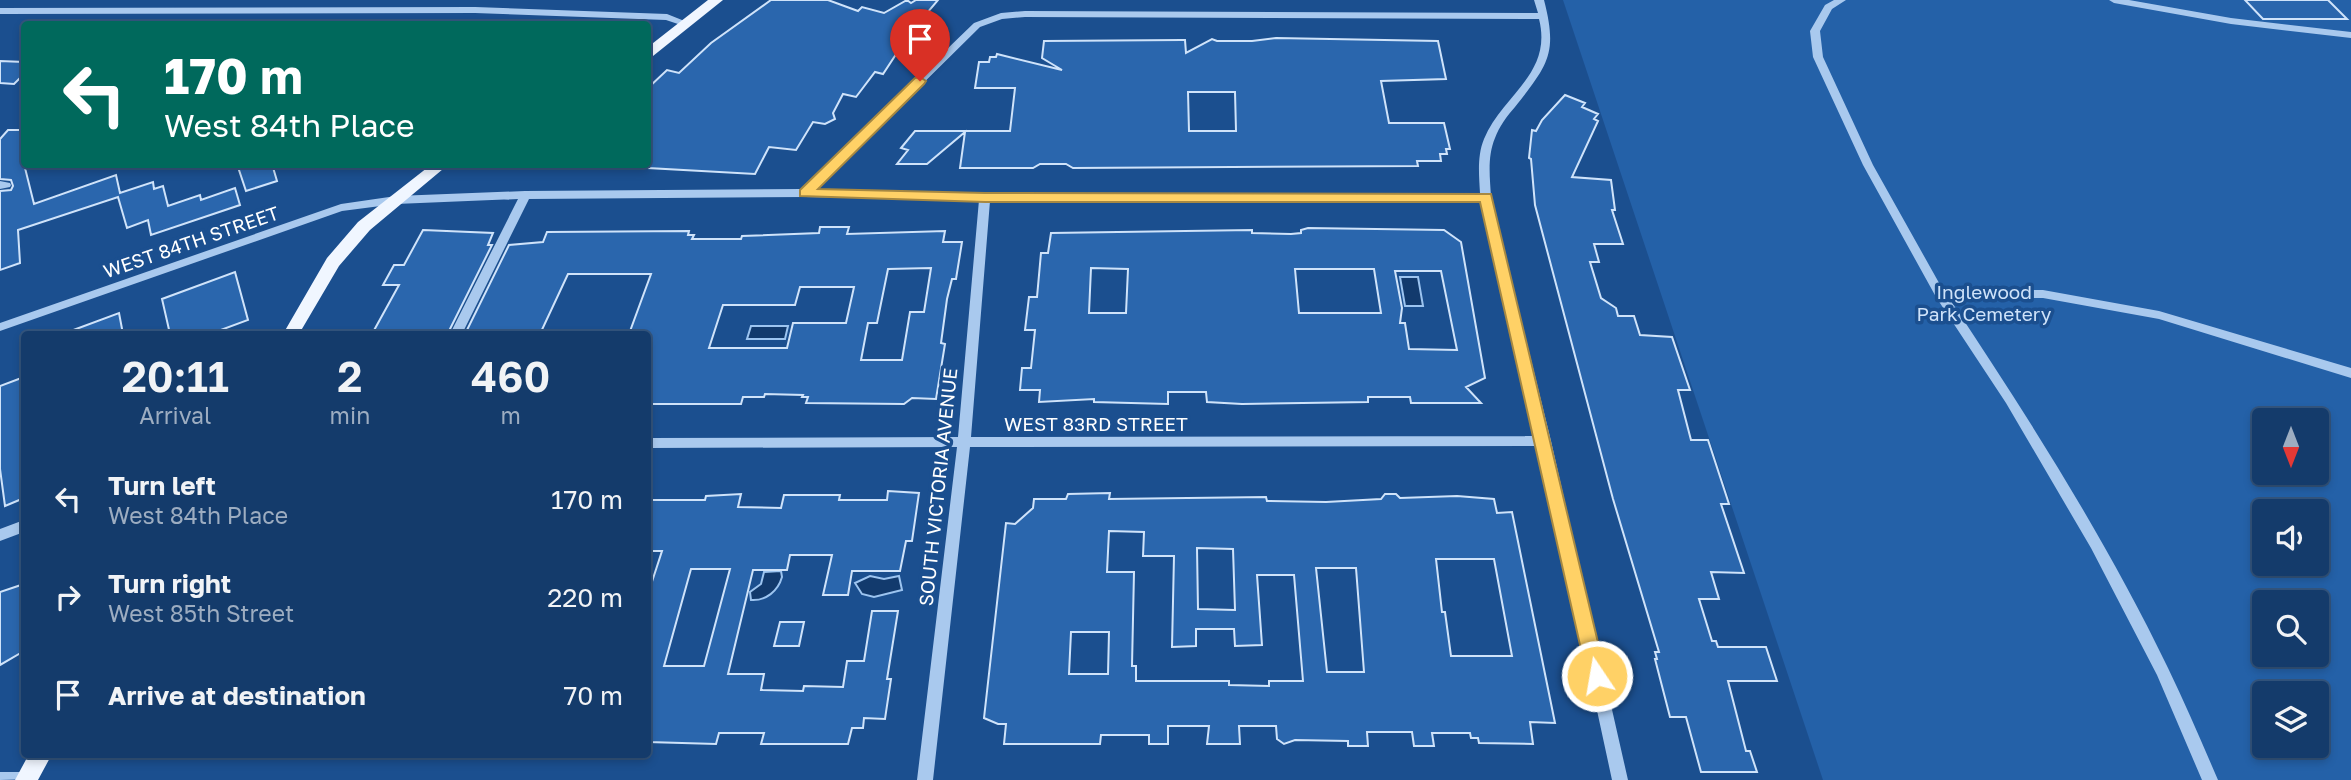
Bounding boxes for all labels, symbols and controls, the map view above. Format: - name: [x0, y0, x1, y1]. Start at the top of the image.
- pin: [890, 9, 950, 81]
- icon: arrive: [901, 20, 939, 58]
- text: 170 m: [164, 46, 303, 105]
- icon: left: [49, 49, 140, 140]
- text: West 84th Place: [164, 106, 415, 144]
- street label: WEST 84TH STREET: [100, 201, 282, 282]
- park label: Inglewood Park Cemetery: [1917, 280, 2052, 325]
- text: 20:11: [122, 351, 229, 401]
- text: 2: [337, 351, 363, 401]
- text: 460: [471, 351, 550, 401]
- street label: SOUTH VICTORIA AVENUE: [914, 367, 961, 607]
- text: Arrival: [139, 401, 211, 429]
- text: min: [330, 401, 370, 429]
- text: m: [500, 401, 521, 429]
- north arrow: [2252, 408, 2329, 485]
- map controls: [2252, 408, 2329, 758]
- street label: WEST 83RD STREET: [1004, 412, 1188, 435]
- text: Turn left: [108, 470, 216, 501]
- icon: left: [49, 480, 87, 518]
- text: 170 m: [551, 484, 623, 515]
- button: sound: [2252, 499, 2329, 576]
- text: West 84th Place: [108, 501, 288, 529]
- text: Turn right: [108, 568, 231, 599]
- icon: right: [49, 578, 87, 616]
- text: 220 m: [547, 582, 623, 613]
- button: search: [2252, 590, 2329, 667]
- text: West 85th Street: [108, 599, 294, 627]
- position arrow: [1560, 639, 1634, 713]
- icon: arrive: [49, 676, 87, 714]
- text: Arrive at destination: [108, 680, 366, 711]
- text: 70 m: [564, 680, 623, 711]
- button: layers: [2252, 681, 2329, 758]

